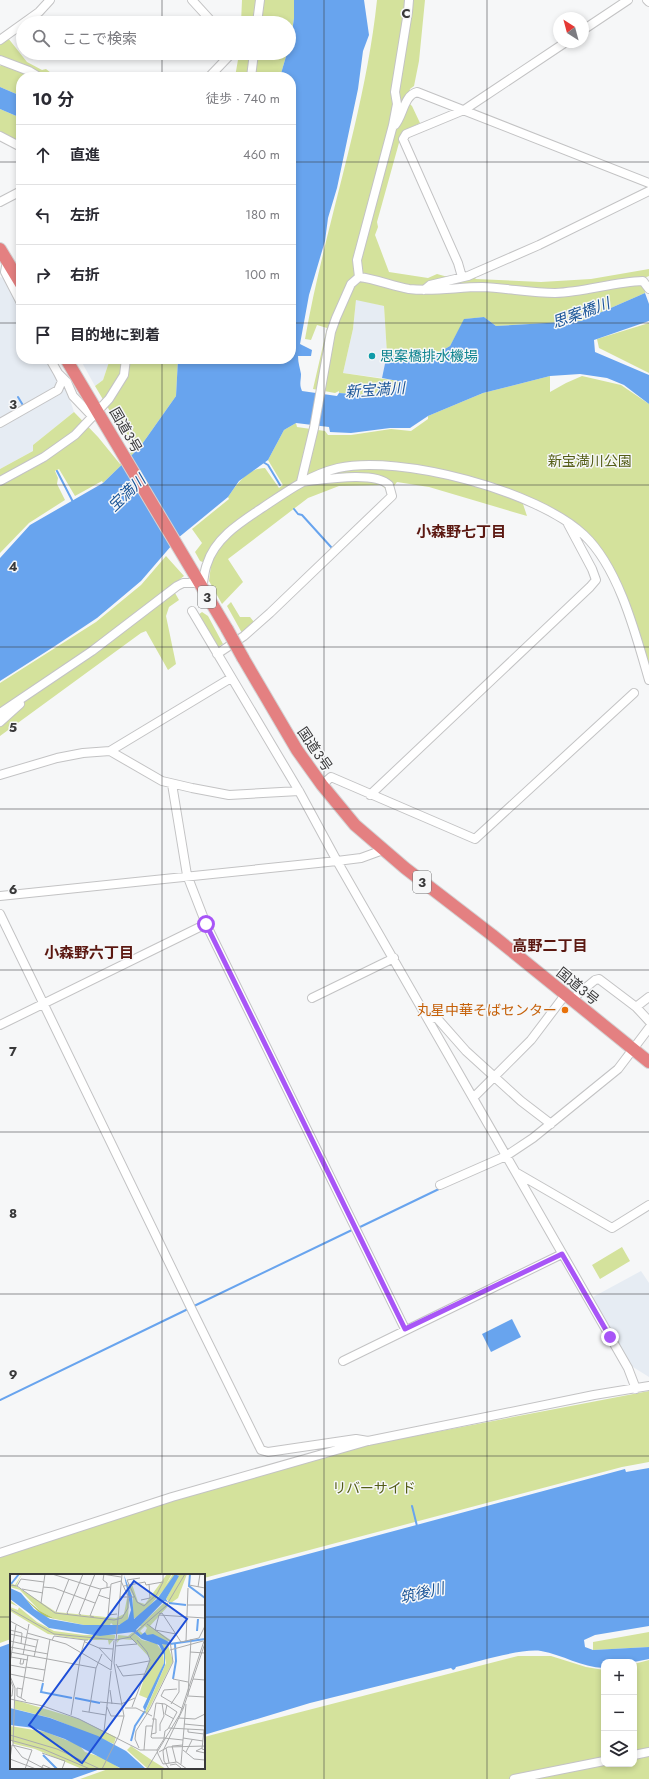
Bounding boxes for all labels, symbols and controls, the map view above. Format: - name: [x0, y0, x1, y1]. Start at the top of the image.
- text: C: [401, 4, 411, 23]
- north arrow: [553, 12, 589, 48]
- search box: [16, 16, 296, 60]
- icon: search: [30, 27, 52, 49]
- text: ここで検索: [62, 28, 137, 50]
- text: 10 分: [32, 87, 74, 111]
- text: 徒歩 · 740 m: [206, 89, 280, 108]
- icon: ahead: [32, 144, 54, 166]
- text: 直進: [70, 144, 100, 166]
- text: 460 m: [243, 145, 280, 164]
- icon: left: [32, 204, 54, 226]
- text: 左折: [70, 204, 100, 226]
- text: 180 m: [245, 205, 280, 224]
- icon: right: [32, 264, 54, 286]
- text: 右折: [70, 264, 100, 286]
- text: 100 m: [245, 265, 280, 284]
- water label: 思案橋川: [549, 292, 615, 334]
- icon: arrive: [32, 324, 54, 346]
- text: 目的地に到着: [70, 324, 160, 346]
- place label: 思案橋排水機場: [380, 346, 478, 366]
- marker: 思案橋排水機場: [367, 351, 377, 361]
- water label: 新宝満川: [344, 377, 408, 403]
- text: 3: [9, 395, 17, 414]
- street label: 国道3号: [105, 403, 147, 457]
- park label: 新宝満川公園: [548, 451, 632, 471]
- water label: 宝満川: [103, 468, 152, 517]
- district label: 小森野七丁目: [416, 521, 506, 543]
- text: 4: [8, 557, 18, 576]
- road number: 3: [198, 586, 216, 608]
- text: 5: [9, 718, 17, 737]
- street label: 国道3号: [293, 723, 337, 775]
- road number: 3: [413, 871, 431, 893]
- text: 6: [9, 880, 18, 899]
- route start: [197, 915, 215, 933]
- district label: 高野二丁目: [512, 935, 588, 957]
- district label: 小森野六丁目: [44, 942, 134, 964]
- street label: 国道3号: [552, 963, 604, 1009]
- place label: 丸星中華そばセンター: [417, 1000, 557, 1020]
- marker: 丸星中華そばセンター: [560, 1005, 570, 1015]
- text: 7: [9, 1042, 17, 1061]
- text: 8: [9, 1204, 17, 1223]
- route end: [601, 1328, 619, 1346]
- text: 9: [9, 1365, 18, 1384]
- park label: リバーサイド: [332, 1478, 416, 1498]
- inset map: [10, 1574, 205, 1769]
- water label: 筑後川: [398, 1577, 448, 1609]
- map controls: [601, 1659, 637, 1767]
- button: +: [601, 1659, 637, 1695]
- button: −: [601, 1695, 637, 1731]
- button: layers: [601, 1731, 637, 1767]

